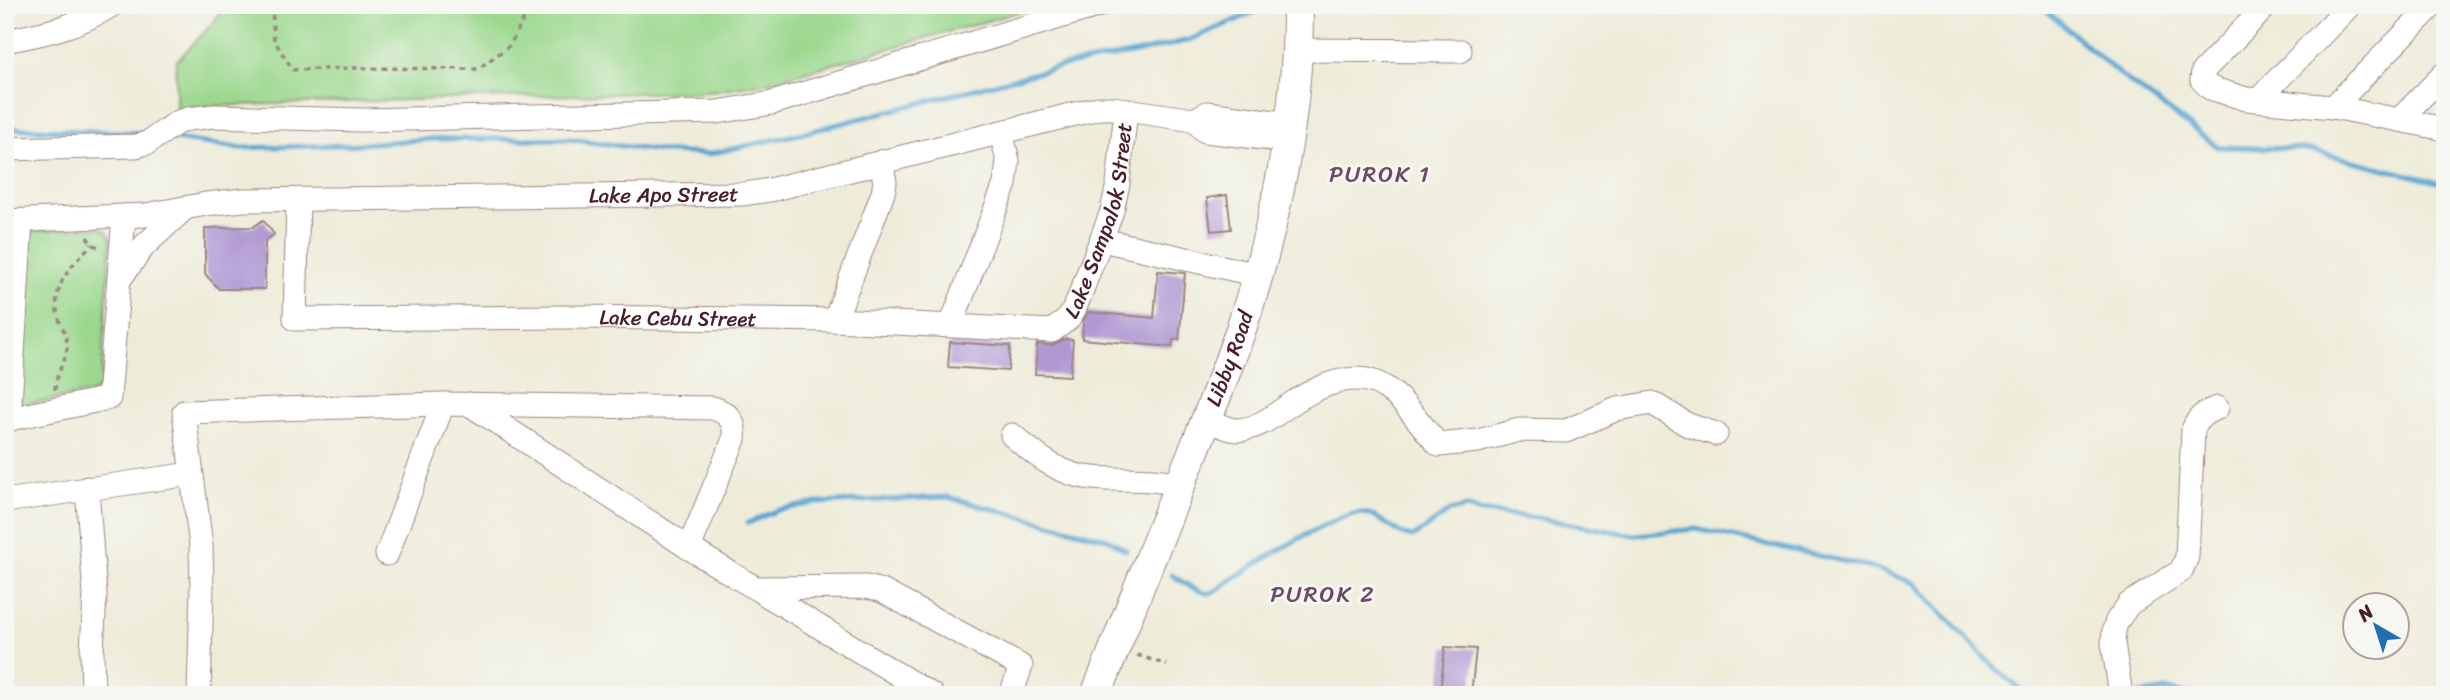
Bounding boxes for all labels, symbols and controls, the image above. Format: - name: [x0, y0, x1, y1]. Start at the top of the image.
- street label: Lake Sampalok Street: [1054, 121, 1144, 326]
- district label: PUROK 1: [1329, 154, 1431, 195]
- street label: Lake Apo Street: [589, 175, 739, 215]
- street label: Lake Cebu Street: [599, 298, 757, 338]
- street label: Libby Road: [1195, 304, 1265, 412]
- district label: PUROK 2: [1270, 574, 1376, 615]
- north arrow: [2342, 592, 2412, 662]
- text: N: [2349, 596, 2382, 631]

